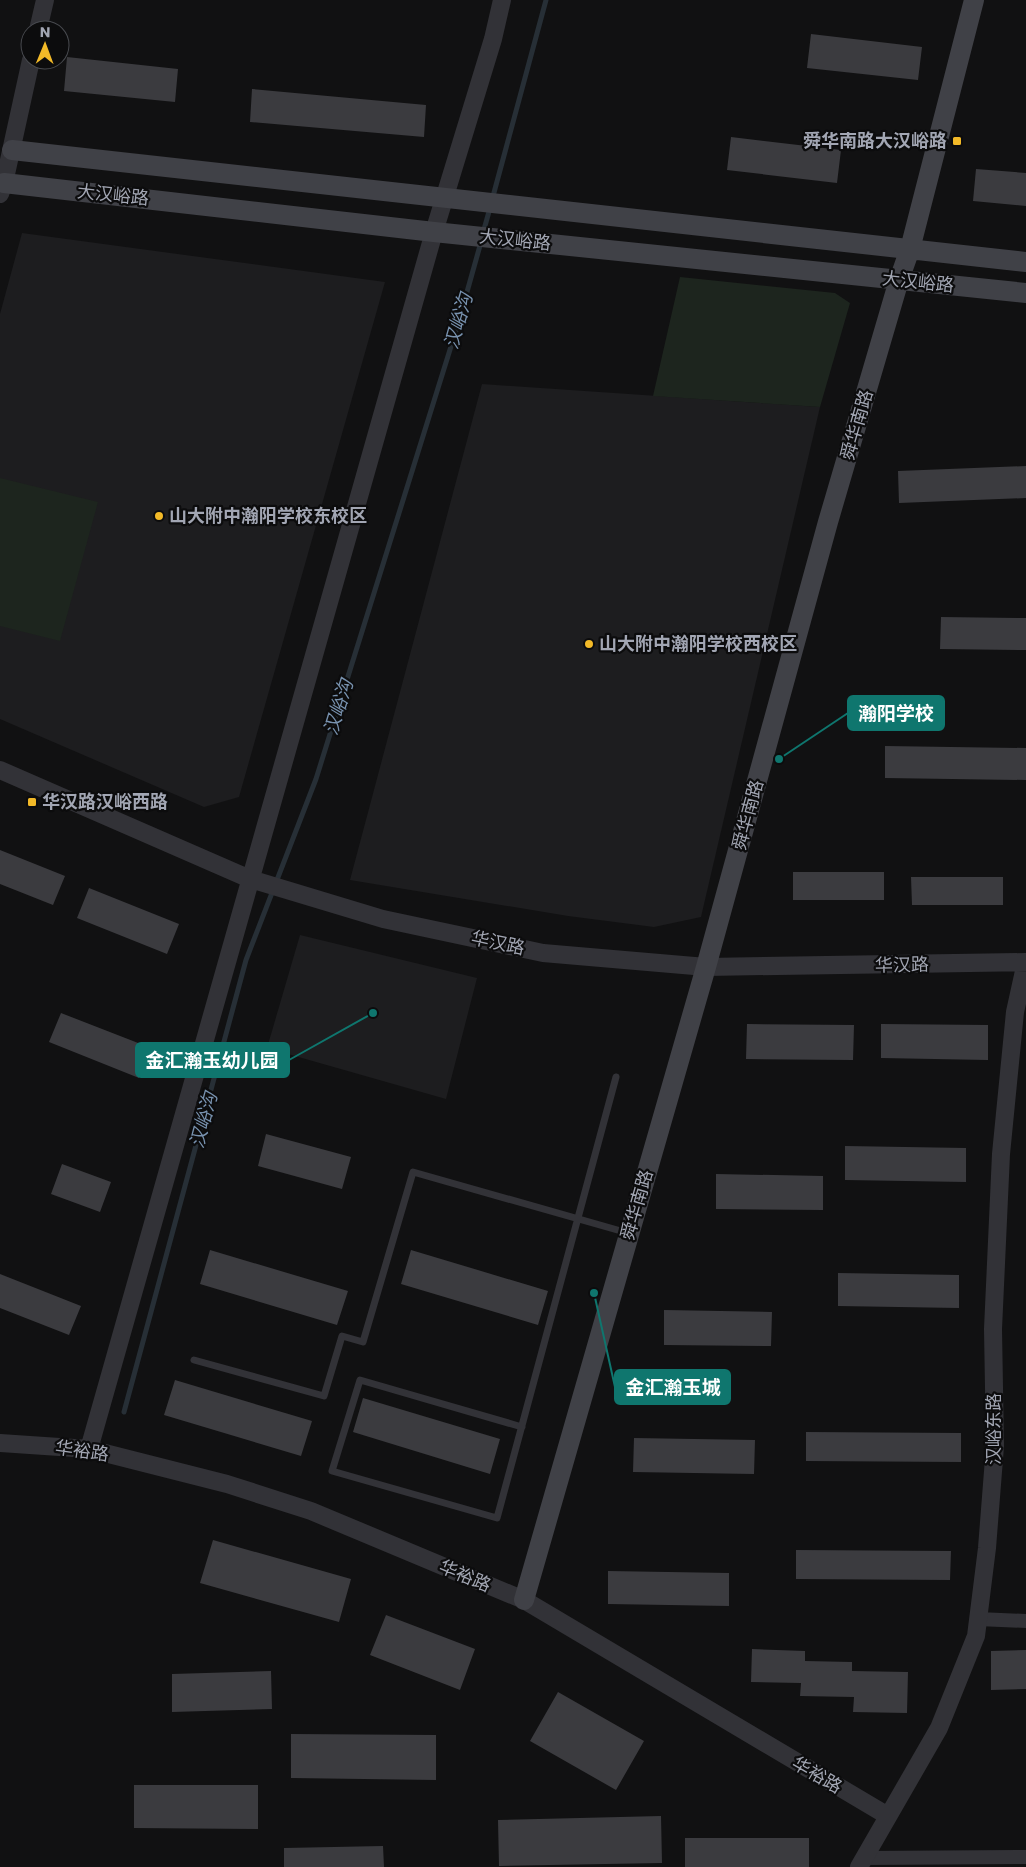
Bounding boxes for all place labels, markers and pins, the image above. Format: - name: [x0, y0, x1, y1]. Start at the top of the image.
- place label: 舜华南路大汉峪路: [803, 128, 947, 153]
- marker: 舜华南路大汉峪路: [951, 135, 963, 147]
- place label: 山大附中瀚阳学校东校区: [169, 503, 367, 528]
- marker: 山大附中瀚阳学校东校区: [153, 510, 165, 522]
- place label: 山大附中瀚阳学校西校区: [599, 631, 797, 656]
- marker: 山大附中瀚阳学校西校区: [583, 638, 595, 650]
- callout: 瀚阳学校: [848, 696, 944, 730]
- place label: 华汉路汉峪西路: [42, 789, 168, 814]
- marker: 华汉路汉峪西路: [26, 796, 38, 808]
- callout: 金汇瀚玉幼儿园: [136, 1043, 289, 1077]
- callout: 金汇瀚玉城: [615, 1370, 730, 1404]

